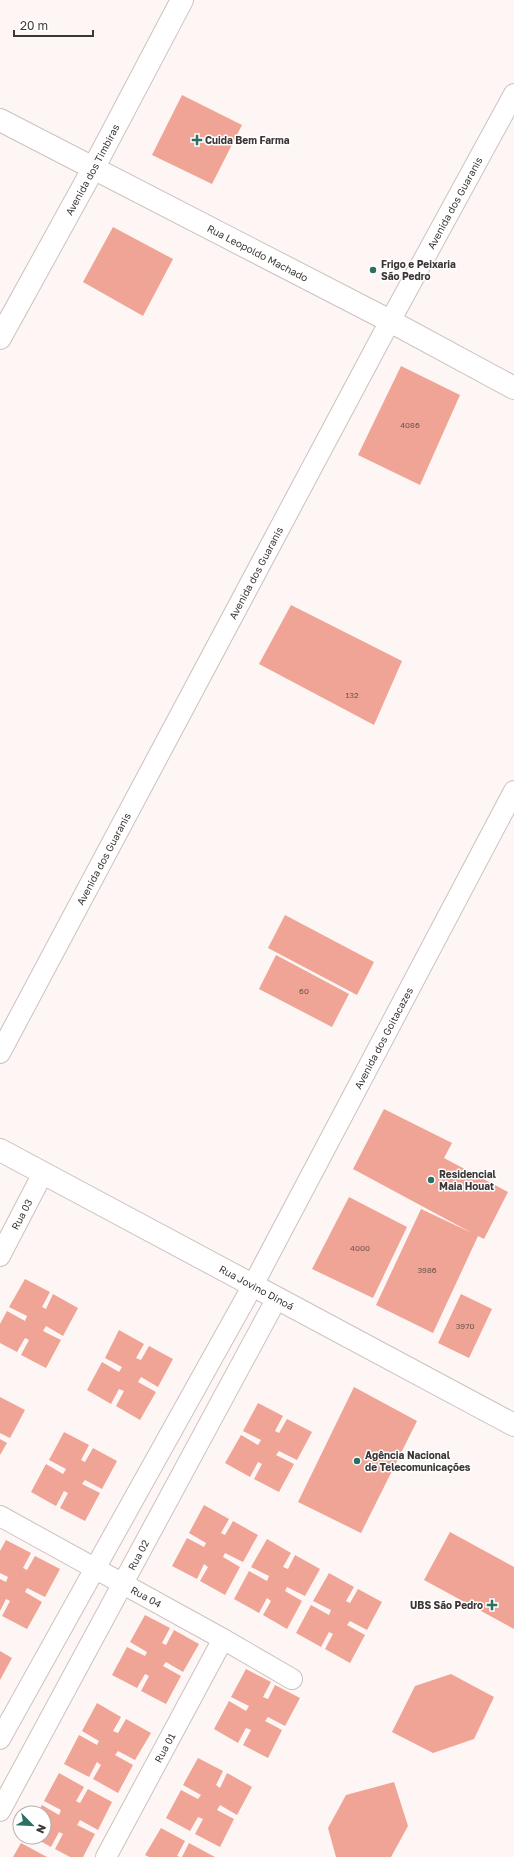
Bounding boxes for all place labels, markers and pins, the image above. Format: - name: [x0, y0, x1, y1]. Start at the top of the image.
- place label: Cuida Bem Farma: [205, 134, 290, 146]
- marker: Cuida Bem Farma: [192, 135, 202, 145]
- place label: Frigo e Peixaria São Pedro: [381, 258, 456, 282]
- marker: Frigo e Peixaria São Pedro: [368, 265, 378, 275]
- place label: Residencial Maia Houat: [439, 1168, 496, 1192]
- marker: Residencial Maia Houat: [426, 1175, 436, 1185]
- place label: Agência Nacional de Telecomunicações: [365, 1449, 471, 1473]
- marker: Agência Nacional de Telecomunicações: [352, 1456, 362, 1466]
- place label: UBS São Pedro: [410, 1599, 483, 1611]
- marker: UBS São Pedro: [486, 1599, 498, 1611]

